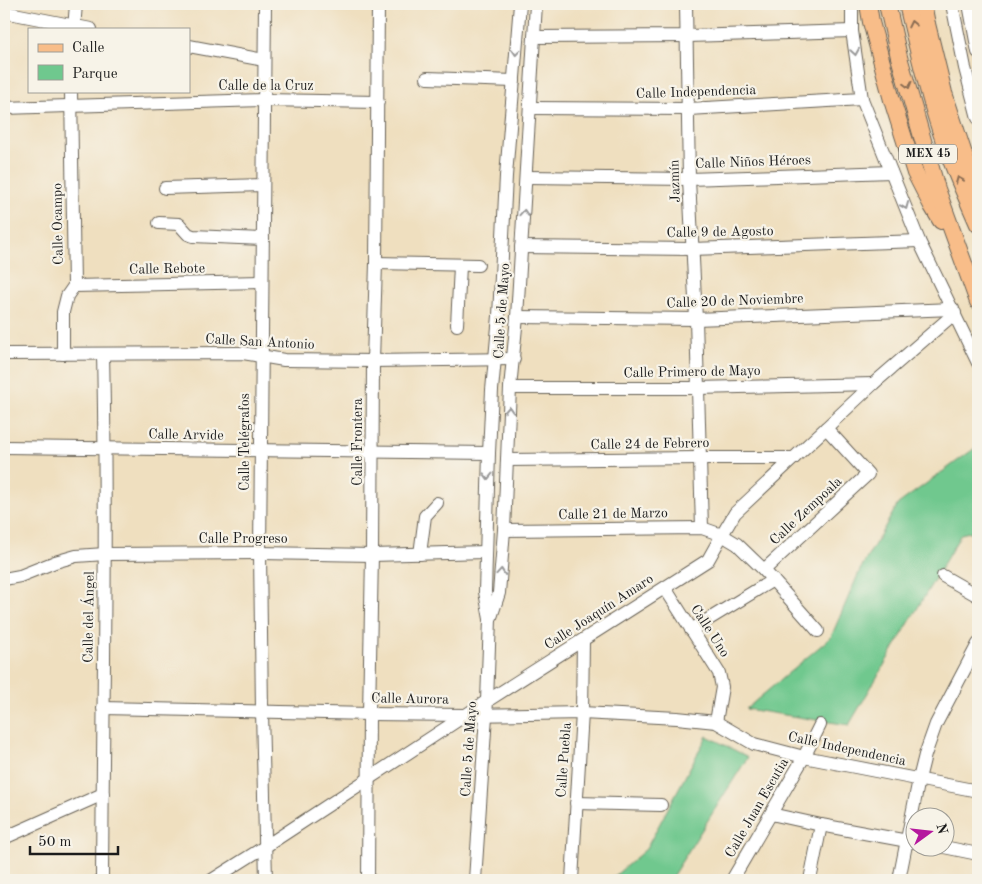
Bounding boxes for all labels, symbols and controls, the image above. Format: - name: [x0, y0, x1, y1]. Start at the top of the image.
- one-way arrow: [907, 20, 918, 29]
- legend: [28, 28, 190, 92]
- text: Calle: [72, 41, 105, 56]
- one-way arrow: [511, 49, 522, 57]
- one-way arrow: [849, 49, 860, 57]
- text: Parque: [72, 67, 118, 82]
- street label: Calle de la Cruz: [218, 79, 314, 93]
- one-way arrow: [902, 80, 912, 89]
- street label: Calle Independencia: [636, 83, 756, 101]
- road number: MEX 45: [899, 144, 957, 164]
- street label: Calle Niños Héroes: [695, 153, 811, 171]
- street label: Jazmín: [667, 159, 683, 203]
- one-way arrow: [954, 176, 964, 184]
- street label: Calle Ocampo: [50, 183, 66, 265]
- one-way arrow: [899, 201, 909, 210]
- one-way arrow: [518, 209, 529, 217]
- street label: Calle 9 de Agosto: [666, 224, 774, 240]
- street label: Calle Rebote: [129, 261, 205, 277]
- street label: Calle 5 de Mayo: [492, 263, 512, 359]
- street label: Calle 20 de Noviembre: [666, 292, 804, 310]
- street label: Calle San Antonio: [205, 332, 315, 352]
- street label: Calle Primero de Mayo: [623, 364, 761, 380]
- street label: Calle Telégrafos: [238, 393, 252, 491]
- street label: Calle Frontera: [351, 398, 365, 486]
- one-way arrow: [504, 406, 515, 414]
- street label: Calle Arvide: [148, 427, 224, 443]
- street label: Calle 24 de Febrero: [590, 436, 710, 452]
- one-way arrow: [483, 473, 493, 481]
- street label: Calle Zempoala: [767, 474, 845, 548]
- street label: Calle 21 de Marzo: [558, 506, 668, 522]
- street label: Calle Progreso: [198, 532, 288, 546]
- one-way arrow: [495, 568, 506, 576]
- street label: Calle del Ángel: [78, 571, 97, 663]
- street label: Calle Joaquín Amaro: [542, 572, 656, 652]
- street label: Calle Uno: [688, 602, 732, 660]
- street label: Calle Aurora: [371, 691, 449, 707]
- street label: Calle 5 de Mayo: [459, 701, 479, 797]
- street label: Calle Puebla: [554, 722, 574, 798]
- street label: Calle Independencia: [787, 730, 907, 768]
- street label: Calle Juan Escutia: [723, 756, 791, 860]
- north arrow: [904, 806, 954, 856]
- text: N: [933, 822, 950, 836]
- scale bar: [30, 824, 118, 856]
- text: 50 m: [38, 835, 72, 850]

